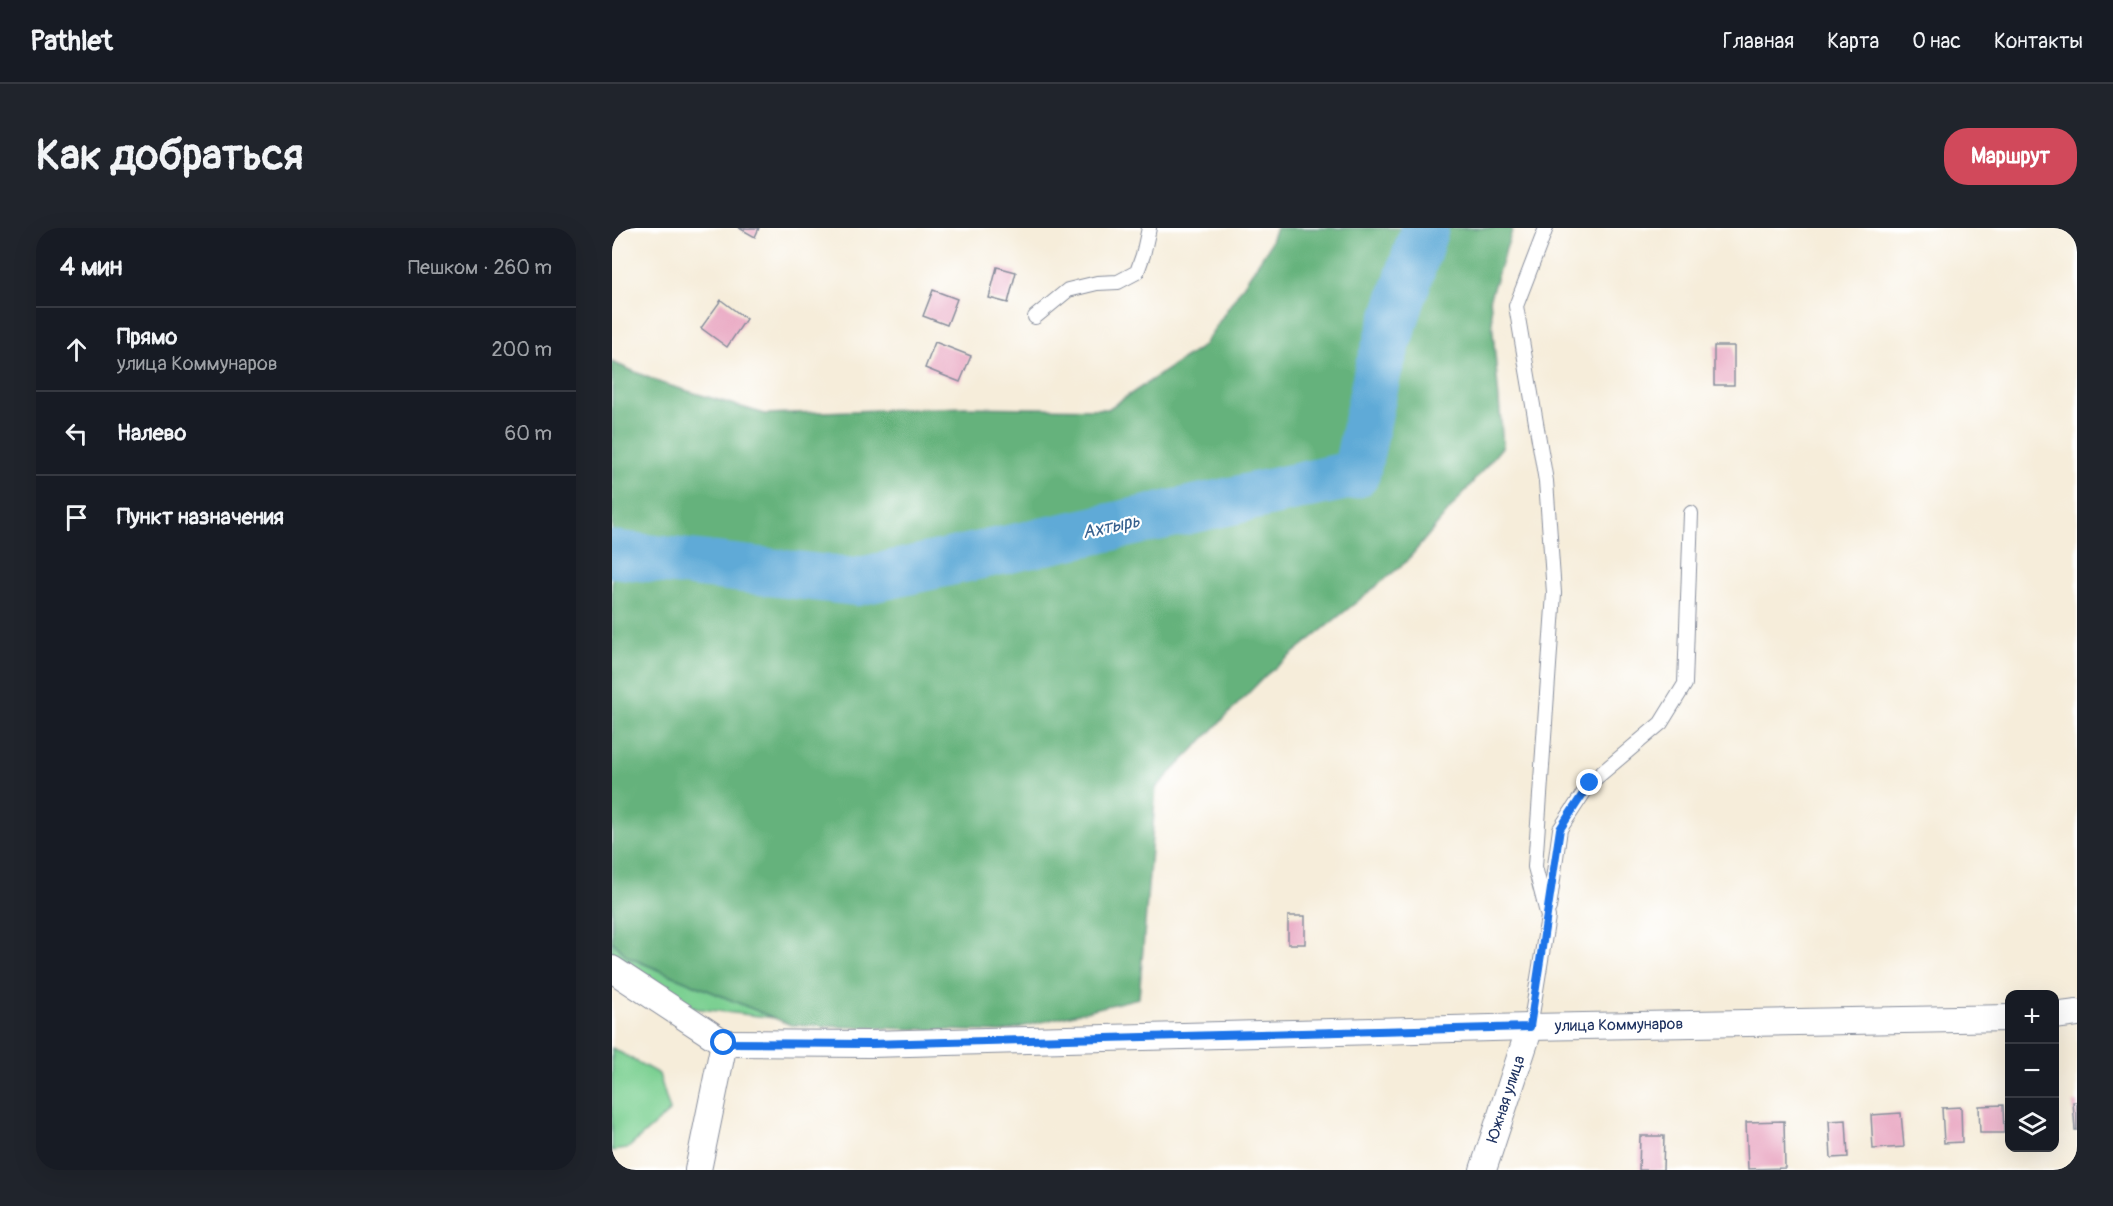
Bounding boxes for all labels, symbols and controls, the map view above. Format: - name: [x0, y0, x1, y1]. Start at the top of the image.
- text: Pathlet: [30, 24, 113, 59]
- text: Главная: [1723, 28, 1794, 55]
- text: Карта: [1827, 28, 1879, 55]
- text: О нас: [1912, 28, 1961, 55]
- text: Контакты: [1994, 28, 2083, 55]
- button: Маршрут: [1944, 128, 2077, 185]
- text: Как добраться: [36, 130, 303, 182]
- text: 4 мин: [60, 251, 122, 283]
- text: Пешком · 260 m: [408, 255, 552, 280]
- text: Прямо: [117, 323, 177, 351]
- icon: ahead: [60, 333, 93, 366]
- text: 200 m: [491, 337, 552, 362]
- text: улица Коммунаров: [117, 351, 278, 376]
- icon: left: [60, 417, 93, 450]
- text: Налево: [117, 419, 186, 447]
- text: 60 m: [505, 421, 552, 446]
- icon: arrive: [60, 501, 93, 534]
- text: Пункт назначения: [117, 503, 284, 531]
- water label: Ахтырь: [1080, 510, 1142, 544]
- route end: [1576, 769, 1602, 795]
- map controls: [2005, 990, 2059, 1152]
- button: +: [2005, 990, 2059, 1044]
- street label: улица Коммунаров: [1554, 1014, 1683, 1036]
- route start: [710, 1029, 736, 1055]
- button: −: [2005, 1044, 2059, 1098]
- street label: Южная улица: [1483, 1053, 1529, 1145]
- button: layers: [2005, 1098, 2059, 1152]

